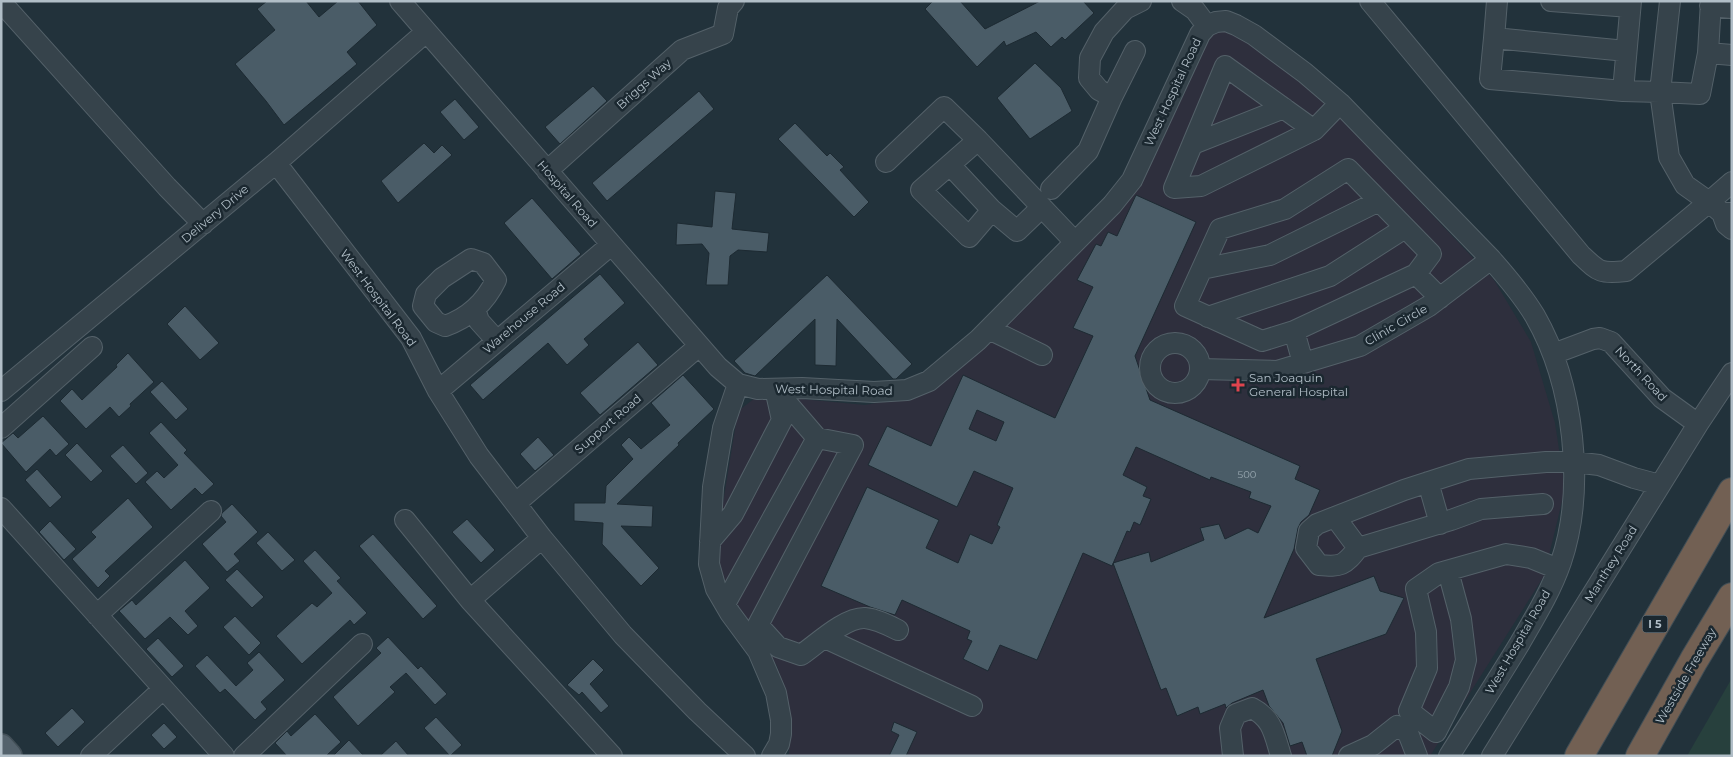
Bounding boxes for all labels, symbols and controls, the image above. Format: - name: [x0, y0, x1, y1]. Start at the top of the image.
- street label: West Hospital Road: [1141, 35, 1204, 148]
- street label: Briggs Way: [613, 55, 674, 112]
- street label: Hospital Road: [534, 157, 601, 230]
- street label: Delivery Drive: [178, 181, 251, 246]
- street label: West Hospital Road: [337, 246, 420, 349]
- street label: Warehouse Road: [479, 279, 568, 356]
- street label: Clinic Circle: [1362, 301, 1430, 348]
- street label: North Road: [1612, 343, 1671, 404]
- place label: San Joaquin General Hospital: [1249, 370, 1348, 399]
- marker: San Joaquin General Hospital: [1231, 378, 1245, 392]
- street label: West Hospital Road: [775, 381, 893, 398]
- street label: Support Road: [571, 391, 644, 457]
- house number: 500: [1238, 468, 1257, 481]
- street label: Manthey Road: [1581, 523, 1640, 605]
- street label: West Hospital Road: [1482, 587, 1553, 696]
- road number: I 5: [1642, 616, 1668, 632]
- street label: Westside Freeway: [1652, 625, 1719, 726]

